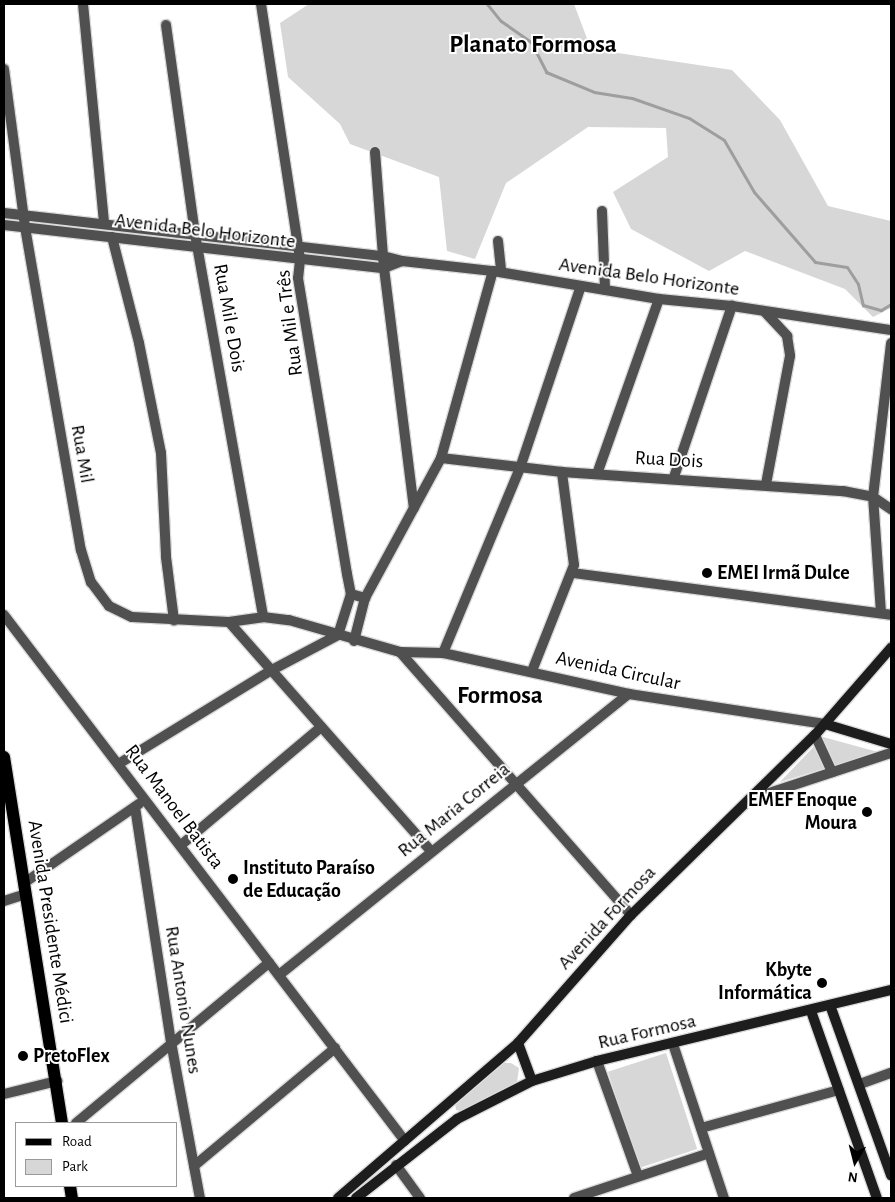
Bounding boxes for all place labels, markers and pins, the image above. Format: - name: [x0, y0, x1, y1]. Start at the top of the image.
- place label: EMEI Irmã Dulce: [717, 561, 850, 585]
- marker: EMEI Irmã Dulce: [701, 567, 713, 579]
- place label: EMEF Enoque Moura: [748, 788, 857, 835]
- marker: EMEF Enoque Moura: [861, 806, 873, 818]
- place label: Instituto Paraíso de Educação: [243, 856, 375, 903]
- marker: Instituto Paraíso de Educação: [227, 873, 239, 885]
- place label: Kbyte Informática: [718, 959, 812, 1006]
- marker: Kbyte Informática: [816, 977, 828, 989]
- place label: PretoFlex: [33, 1044, 110, 1068]
- marker: PretoFlex: [17, 1050, 29, 1062]

